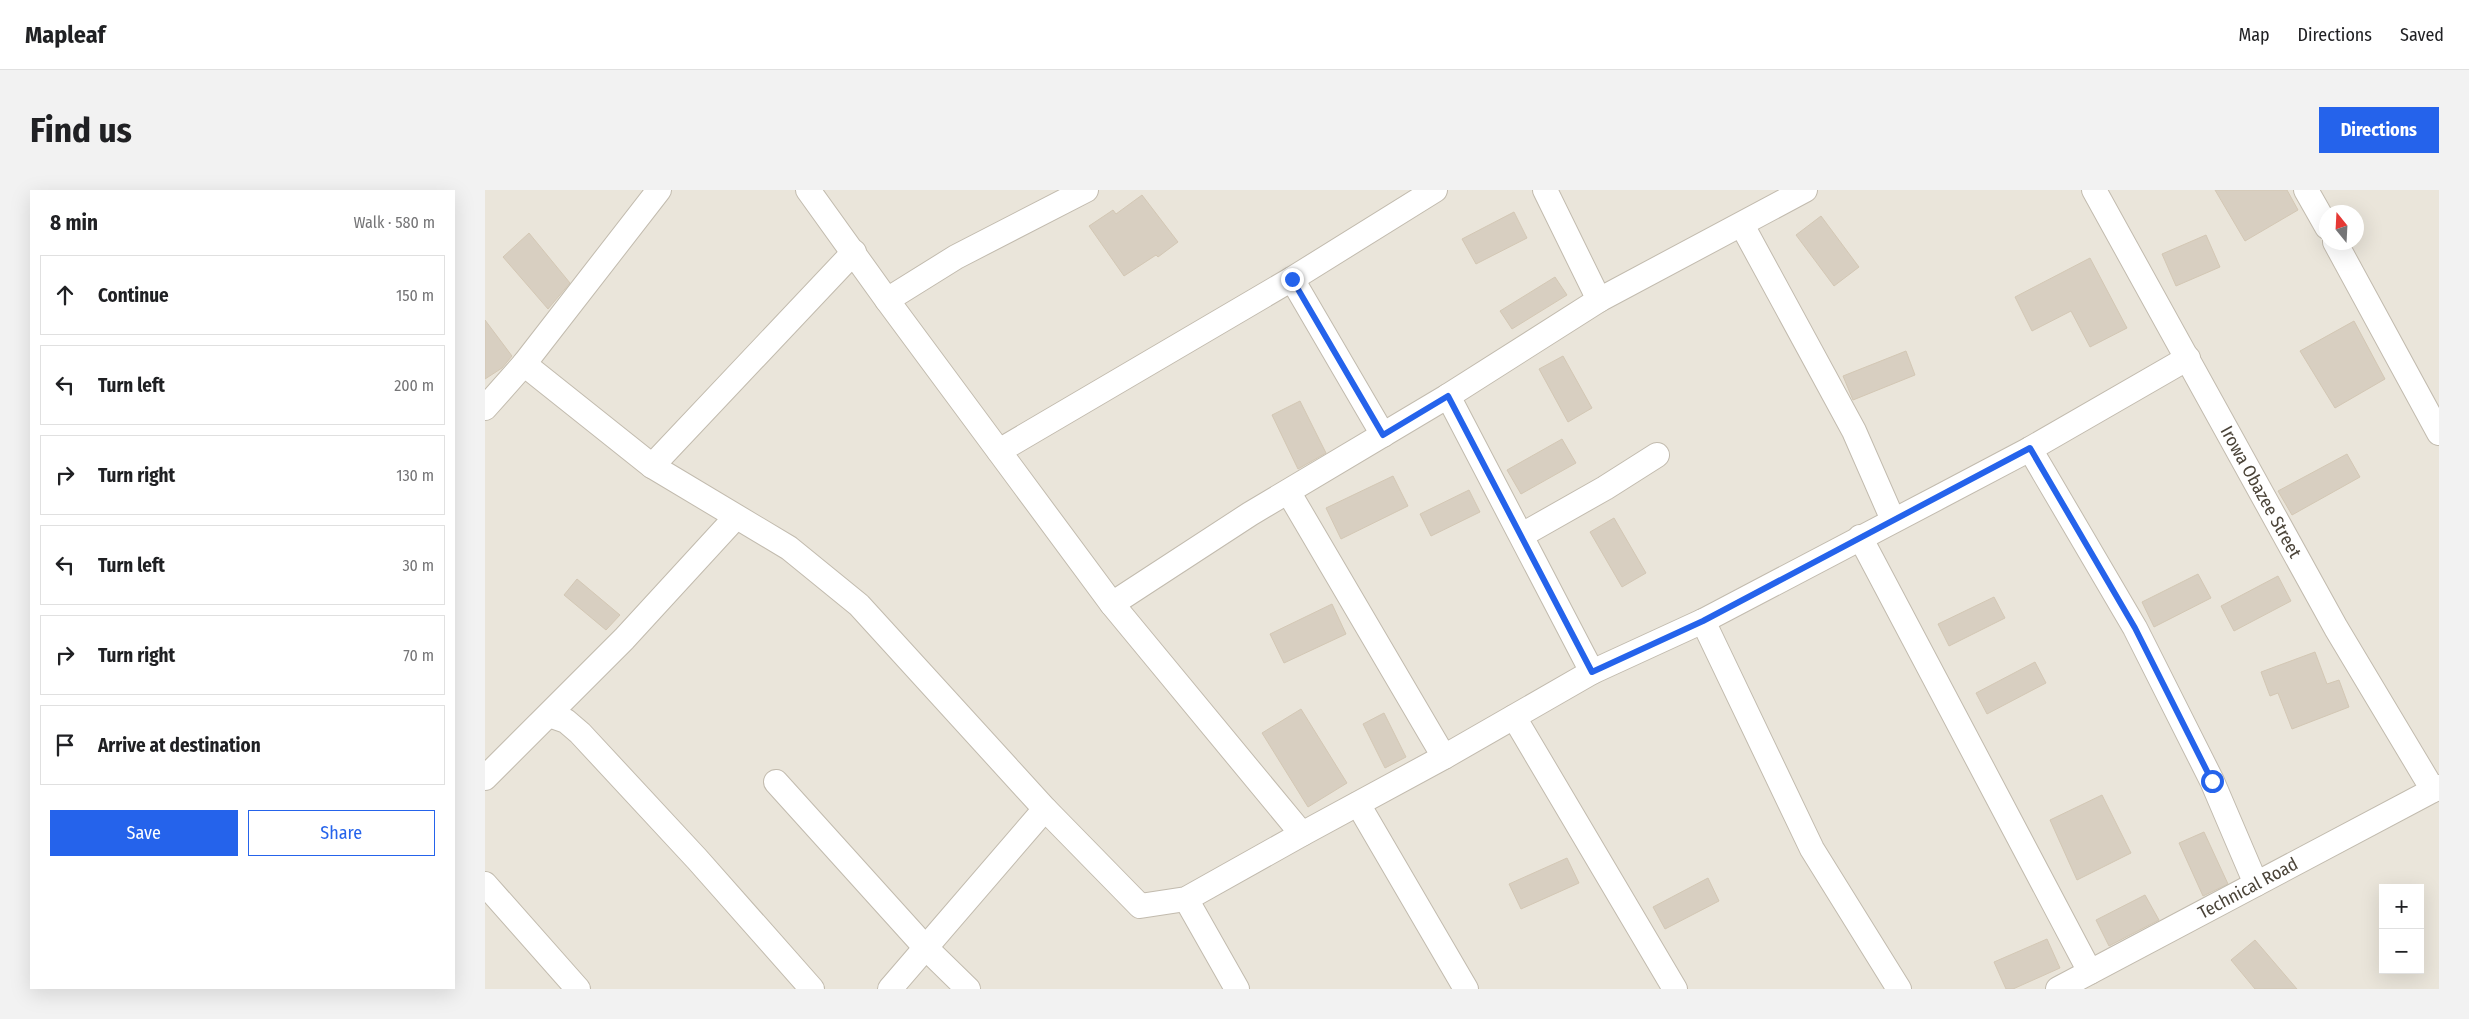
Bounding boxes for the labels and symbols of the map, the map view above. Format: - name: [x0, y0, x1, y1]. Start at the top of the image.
- north arrow: [2319, 205, 2364, 250]
- route end: [1281, 268, 1304, 291]
- street label: Irowa Obazee Street: [2216, 422, 2306, 562]
- route start: [2201, 770, 2224, 793]
- street label: Technical Road: [2194, 853, 2302, 924]

